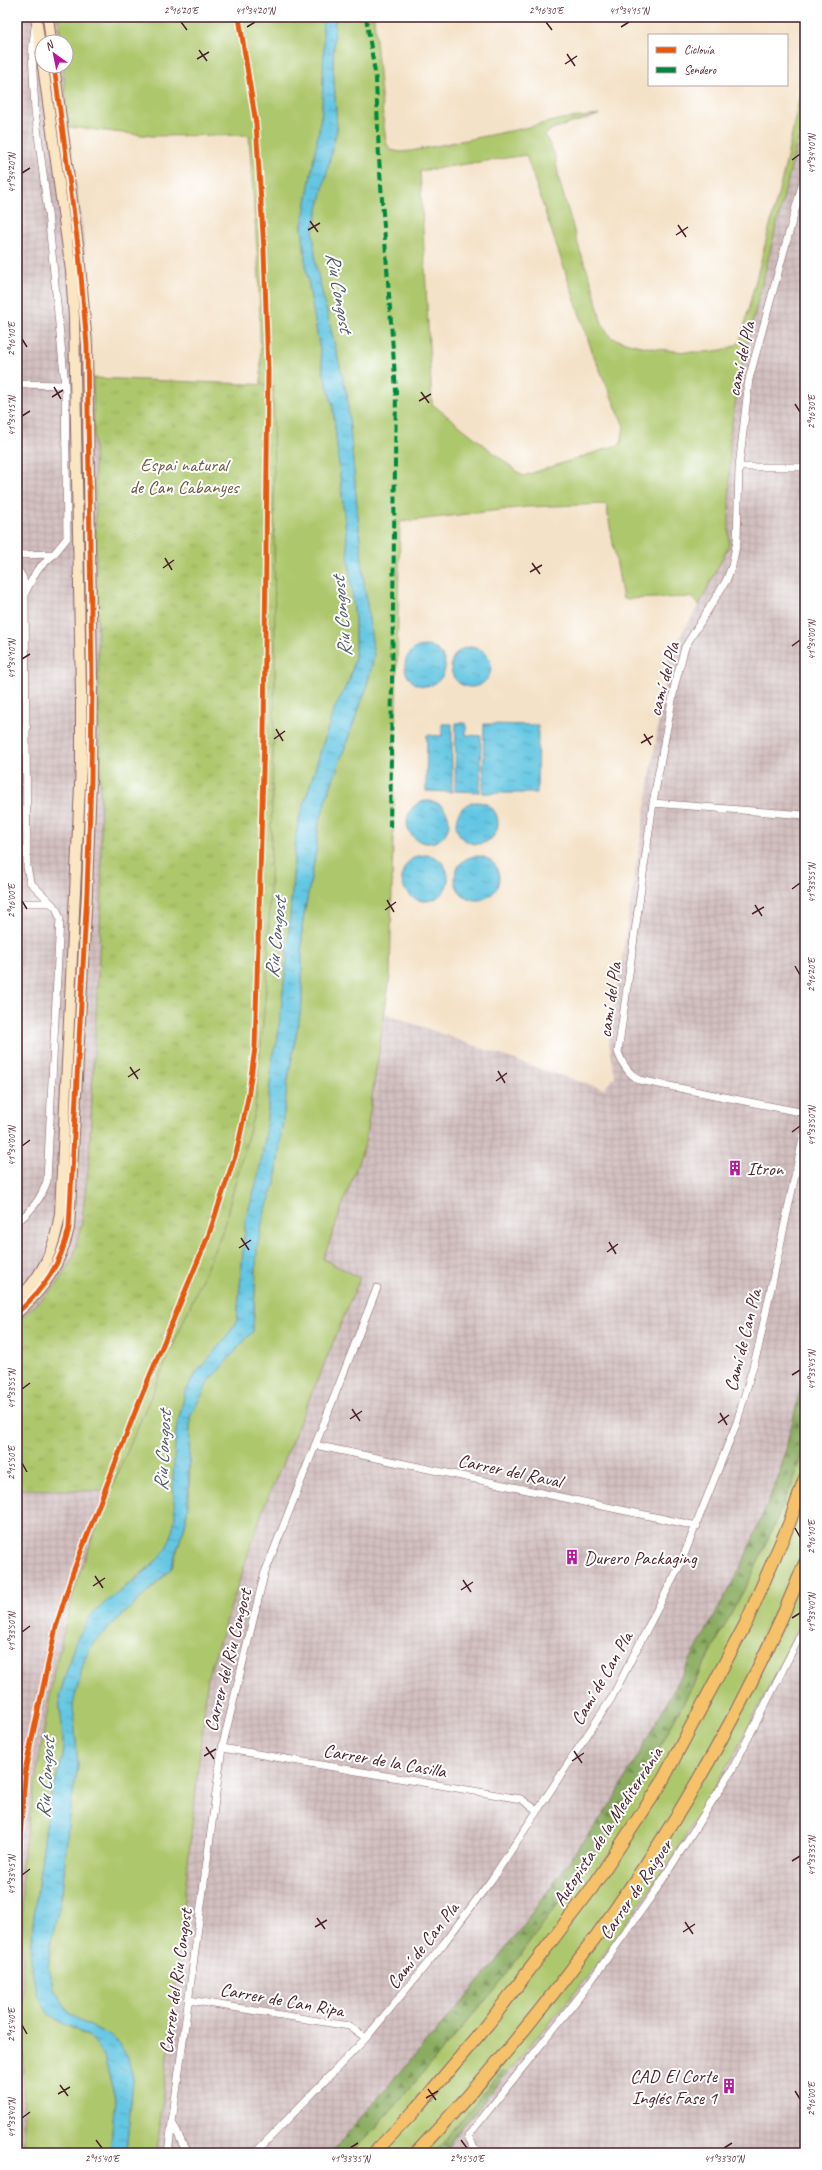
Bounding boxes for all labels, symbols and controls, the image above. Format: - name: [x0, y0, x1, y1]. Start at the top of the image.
- text: 2°16'20"E: [164, 4, 200, 17]
- text: 41°34'20"N: [235, 4, 277, 17]
- text: 2°16'30"E: [529, 4, 565, 17]
- text: 41°34'15"N: [609, 4, 651, 17]
- north arrow: [34, 34, 74, 74]
- legend: [648, 34, 788, 86]
- text: N: [42, 37, 57, 53]
- text: Ciclovía: [684, 42, 715, 58]
- text: Sendero: [684, 62, 717, 78]
- text: 41°34'10"N: [805, 132, 818, 174]
- text: 41°34'20"N: [5, 151, 18, 193]
- water label: Riu Congost: [320, 251, 360, 338]
- street label: camí del Pla: [721, 318, 761, 399]
- text: 2°16'10"E: [5, 320, 18, 356]
- text: 2°16'30"E: [805, 393, 818, 429]
- text: 41°34'15"N: [5, 394, 18, 436]
- park label: Espai natural de Can Cabanyes: [129, 453, 240, 499]
- water label: Riu Congost: [325, 572, 357, 658]
- text: 41°34'00"N: [805, 618, 818, 660]
- text: 41°34'10"N: [5, 637, 18, 679]
- street label: camí del Pla: [643, 638, 686, 719]
- text: 41°33'55"N: [805, 861, 818, 903]
- text: 2°16'00"E: [5, 882, 18, 918]
- water label: Riu Congost: [259, 893, 293, 979]
- text: 2°16'20"E: [805, 956, 818, 992]
- street label: camí del Pla: [593, 960, 627, 1039]
- text: 41°33'50"N: [805, 1104, 818, 1146]
- text: 41°34'00"N: [5, 1124, 18, 1166]
- place label: Itron: [747, 1157, 785, 1181]
- building icon: Itron: [726, 1159, 744, 1177]
- street label: Camí de Can Pla: [719, 1285, 768, 1394]
- text: 41°33'45"N: [805, 1348, 818, 1390]
- text: 41°33'55"N: [5, 1367, 18, 1409]
- water label: Riu Congost: [148, 1406, 177, 1492]
- text: 2°15'50"E: [5, 1444, 18, 1480]
- street label: Carrer del Raval: [456, 1448, 568, 1494]
- text: 2°16'10"E: [805, 1518, 818, 1554]
- place label: Durero Packaging: [584, 1546, 698, 1570]
- building icon: Durero Packaging: [563, 1548, 581, 1566]
- street label: Carrer del Riu Congost: [199, 1585, 258, 1734]
- text: 41°33'40"N: [805, 1591, 818, 1633]
- text: 41°33'50"N: [5, 1610, 18, 1652]
- street label: Camí de Can Pla: [565, 1626, 639, 1730]
- water label: Riu Congost: [30, 1733, 61, 1819]
- street label: Carrer de la Casilla: [322, 1738, 450, 1784]
- street label: Autopista de la Mediterrània: [547, 1741, 669, 1911]
- street label: Carrer de Raiguer: [594, 1833, 679, 1944]
- text: 41°33'35"N: [805, 1834, 818, 1876]
- text: 41°33'45"N: [5, 1853, 18, 1895]
- street label: Camí de Can Pla: [381, 1896, 466, 1994]
- street label: Carrer del Riu Congost: [154, 1905, 198, 2055]
- street label: Carrer de Can Ripa: [218, 1977, 348, 2023]
- text: 2°15'40"E: [5, 2006, 18, 2042]
- place label: CAD El Corte Inglés Fase 1: [630, 2064, 719, 2110]
- building icon: CAD El Corte Inglés Fase 1: [720, 2077, 738, 2095]
- text: 2°16'00"E: [805, 2080, 818, 2116]
- text: 41°33'40"N: [5, 2096, 18, 2138]
- text: 2°15'40"E: [85, 2152, 121, 2165]
- text: 41°33'35"N: [330, 2152, 372, 2165]
- text: 2°15'50"E: [450, 2152, 486, 2165]
- text: 41°33'30"N: [704, 2152, 746, 2165]

